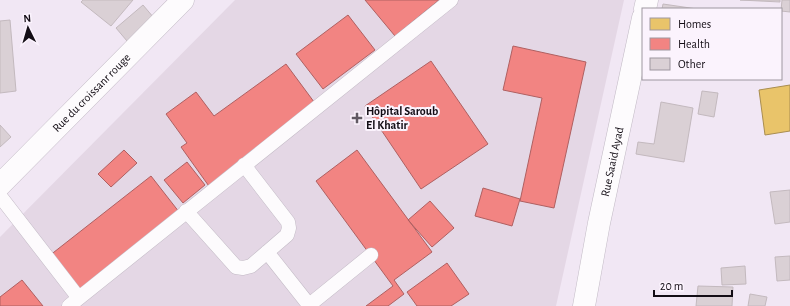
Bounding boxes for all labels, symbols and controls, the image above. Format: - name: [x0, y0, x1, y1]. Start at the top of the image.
- north arrow: [8, 8, 48, 48]
- legend: [642, 8, 782, 80]
- text: N: [23, 13, 31, 24]
- text: Homes: [678, 18, 711, 30]
- text: Health: [678, 38, 710, 50]
- street label: Rue du croissanr rouge: [50, 51, 133, 134]
- text: Other: [678, 58, 705, 70]
- place label: Hôpital Saroub El Khatir: [366, 105, 438, 131]
- marker: Hôpital Saroub El Khatir: [351, 112, 363, 124]
- street label: Rue Saaid Ayad: [599, 126, 625, 198]
- scale bar: [654, 272, 732, 298]
- text: 20 m: [660, 280, 683, 292]

